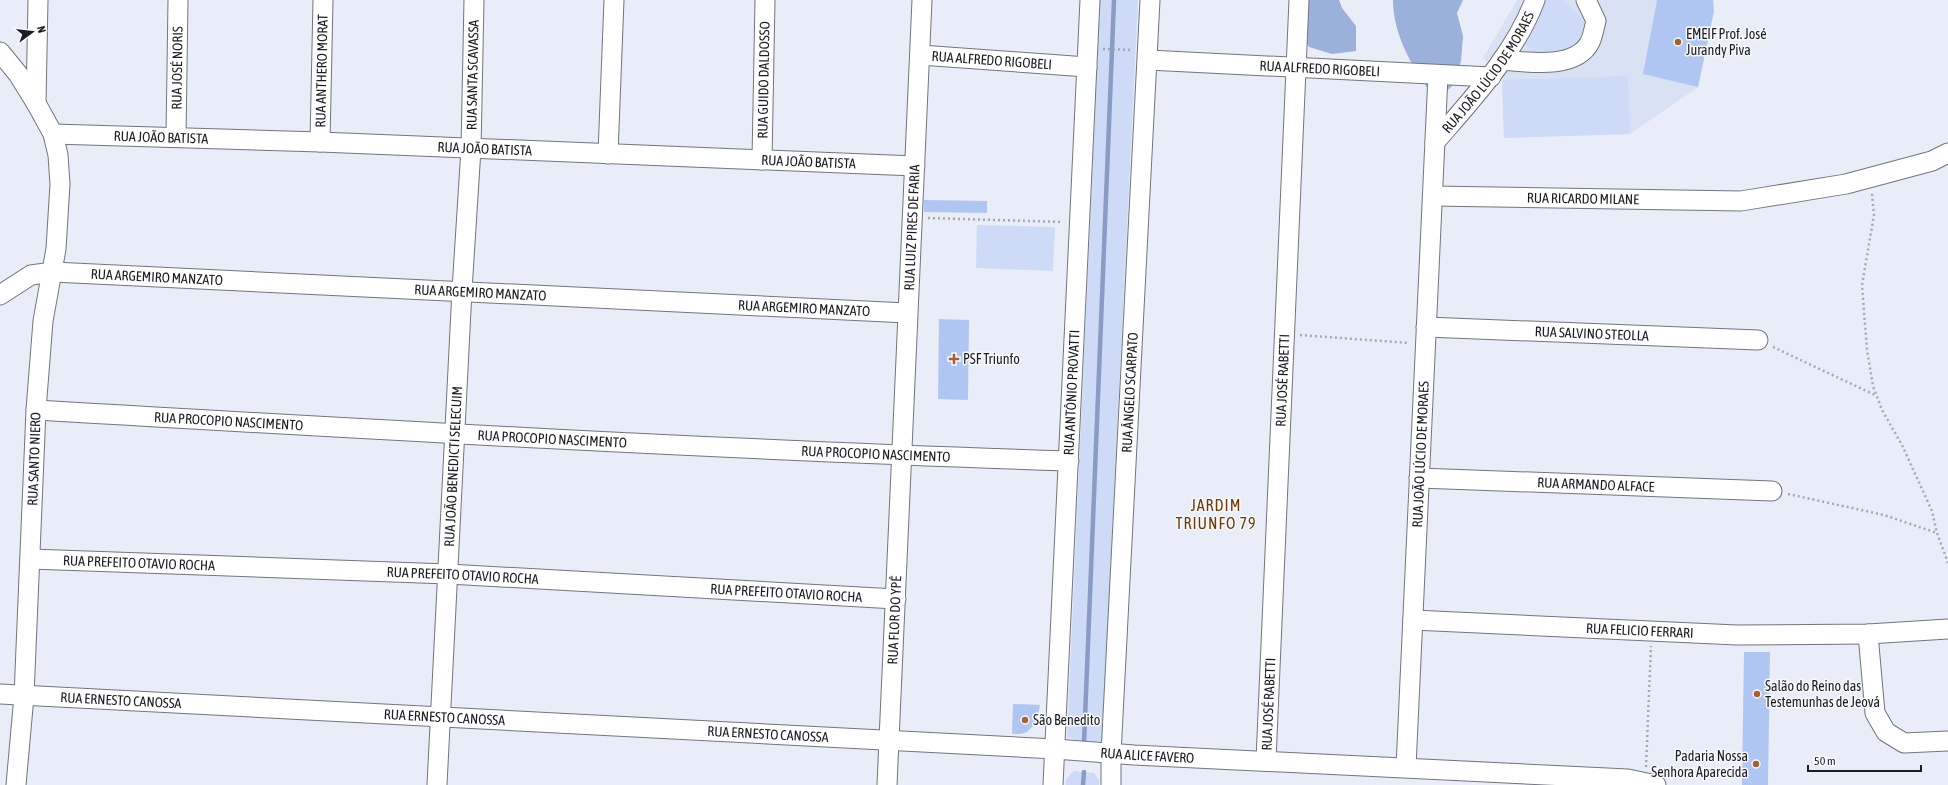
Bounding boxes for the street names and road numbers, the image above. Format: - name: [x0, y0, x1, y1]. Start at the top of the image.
- street label: RUA JOÃO LÚCIO DE MORAES: [1439, 9, 1537, 136]
- street label: RUA ANTHERO MORAT: [312, 14, 331, 128]
- street label: RUA SANTA SCAVASSA: [463, 19, 482, 130]
- street label: RUA GUIDO DALDOSSO: [754, 21, 773, 139]
- street label: RUA JOSÉ NORIS: [168, 26, 186, 110]
- street label: RUA ALFREDO RIGOBELI: [931, 48, 1053, 72]
- street label: RUA ALFREDO RIGOBELI: [1259, 58, 1380, 79]
- street label: RUA JOÃO BATISTA: [113, 128, 209, 147]
- street label: RUA JOÃO BATISTA: [437, 139, 533, 159]
- street label: RUA JOÃO BATISTA: [761, 152, 856, 172]
- street label: RUA LUIZ PIRES DE FARIA: [901, 164, 923, 291]
- street label: RUA RICARDO MILANE: [1527, 190, 1639, 207]
- street label: RUA ARGEMIRO MANZATO: [90, 266, 223, 288]
- street label: RUA ARGEMIRO MANZATO: [414, 281, 547, 304]
- street label: RUA ARGEMIRO MANZATO: [738, 297, 871, 319]
- street label: RUA SALVINO STEOLLA: [1534, 323, 1649, 344]
- street label: RUA ANTÔNIO PROVATTI: [1061, 329, 1082, 456]
- street label: RUA ÂNGELO SCARPATO: [1119, 332, 1141, 453]
- street label: RUA JOSÉ RABETTI: [1272, 334, 1292, 427]
- street label: RUA JOÃO LÚCIO DE MORAES: [1409, 381, 1432, 528]
- street label: RUA JOÃO BENEDICTI SELECUIM: [441, 386, 465, 547]
- street label: RUA PROCOPIO NASCIMENTO: [154, 409, 304, 433]
- street label: RUA SANTO NIERO: [24, 412, 44, 506]
- street label: RUA PROCOPIO NASCIMENTO: [477, 427, 627, 451]
- street label: RUA PROCOPIO NASCIMENTO: [801, 443, 951, 465]
- street label: RUA ARMANDO ALFACE: [1537, 474, 1655, 495]
- street label: RUA PREFEITO OTAVIO ROCHA: [63, 552, 215, 574]
- street label: RUA PREFEITO OTAVIO ROCHA: [386, 564, 539, 587]
- street label: RUA FLOR DO YPÊ: [884, 575, 904, 665]
- street label: RUA PREFEITO OTAVIO ROCHA: [710, 581, 863, 605]
- street label: RUA FELICIO FERRARI: [1586, 620, 1694, 641]
- street label: RUA JOSÉ RABETTI: [1258, 657, 1278, 751]
- street label: RUA ERNESTO CANOSSA: [60, 689, 182, 711]
- street label: RUA ERNESTO CANOSSA: [383, 706, 506, 728]
- street label: RUA ERNESTO CANOSSA: [707, 723, 829, 745]
- street label: RUA ALICE FAVERO: [1100, 744, 1195, 766]

